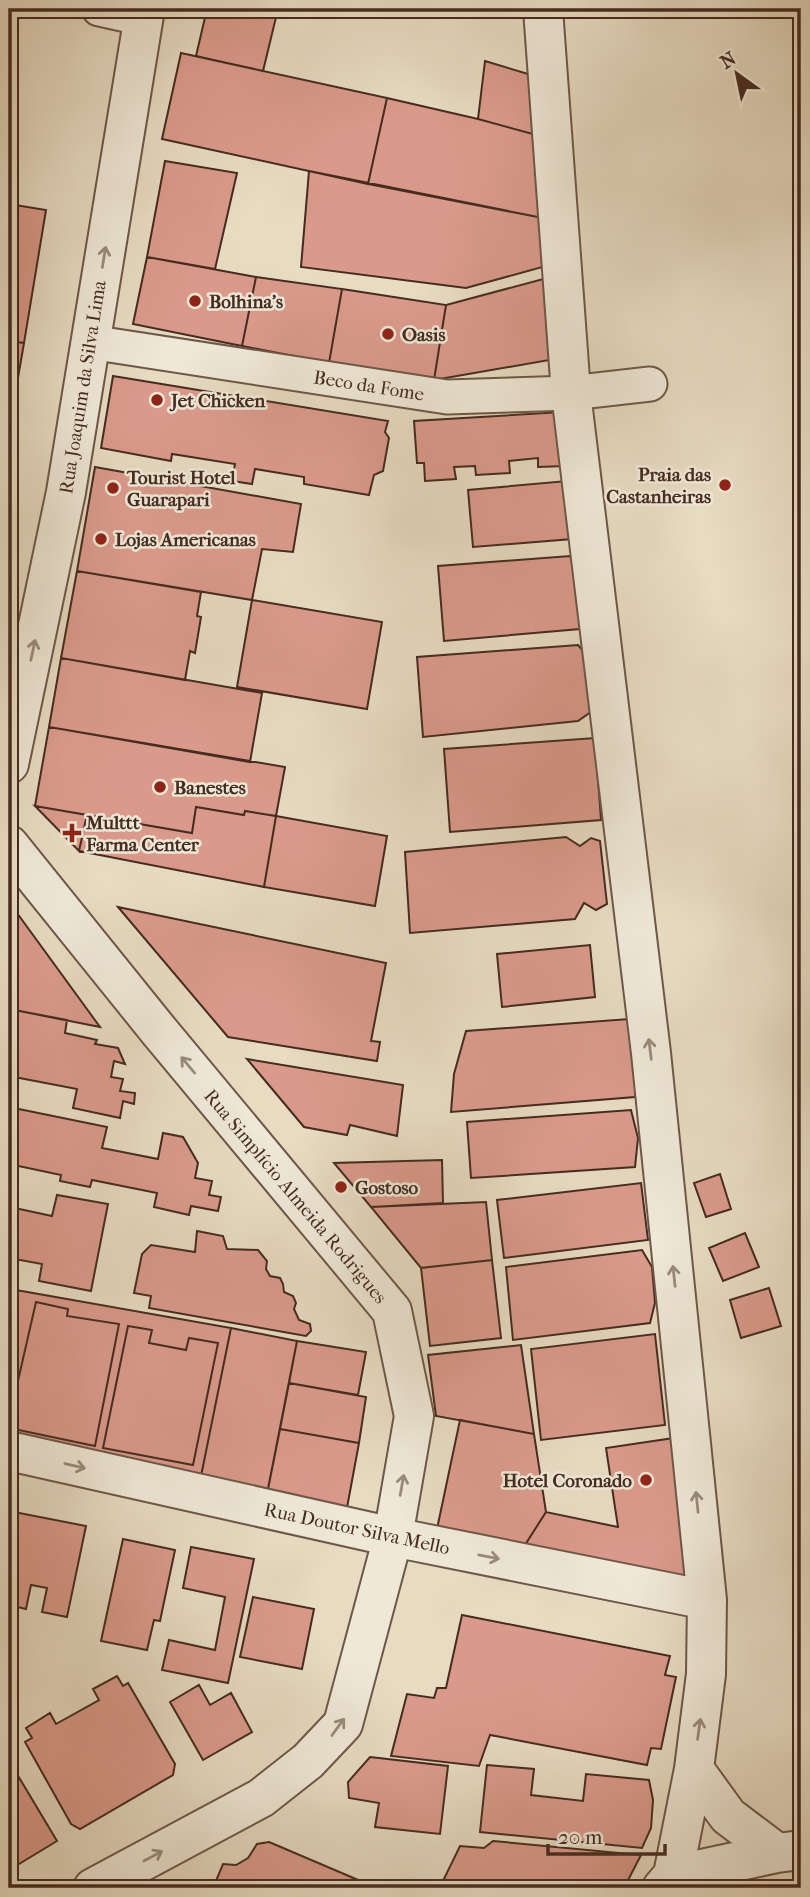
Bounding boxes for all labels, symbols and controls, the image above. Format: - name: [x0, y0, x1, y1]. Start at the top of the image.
- north arrow: [702, 38, 772, 108]
- text: N: [716, 47, 741, 74]
- one-way arrow: [98, 246, 111, 269]
- street label: Rua Joaquim da Silva Lima: [55, 279, 111, 495]
- place label: Bolhina's: [209, 291, 283, 313]
- marker: Bolhina's: [187, 293, 203, 309]
- place label: Oasis: [402, 324, 445, 346]
- marker: Oasis: [380, 326, 396, 342]
- street label: Beco da Fome: [312, 366, 426, 406]
- place label: Jet Chicken: [169, 390, 266, 412]
- marker: Jet Chicken: [149, 392, 165, 408]
- place label: Praia das Castanheiras: [606, 464, 711, 508]
- place label: Tourist Hotel Guarapari: [126, 467, 236, 511]
- marker: Praia das Castanheiras: [717, 477, 733, 493]
- marker: Tourist Hotel Guarapari: [105, 480, 121, 496]
- place label: Lojas Americanas: [115, 529, 256, 551]
- marker: Lojas Americanas: [93, 531, 109, 547]
- one-way arrow: [27, 639, 41, 662]
- place label: Banestes: [174, 777, 246, 799]
- marker: Banestes: [152, 779, 168, 795]
- place label: Multtt Farma Center: [85, 812, 200, 856]
- marker: Multtt Farma Center: [64, 825, 80, 841]
- one-way arrow: [643, 1039, 656, 1061]
- one-way arrow: [180, 1056, 195, 1074]
- street label: Rua Simplício Almeida Rodrigues: [199, 1085, 391, 1308]
- place label: Gostoso: [355, 1177, 419, 1199]
- marker: Gostoso: [333, 1179, 349, 1195]
- one-way arrow: [667, 1265, 680, 1288]
- one-way arrow: [63, 1460, 86, 1473]
- place label: Hotel Coronado: [503, 1470, 632, 1492]
- marker: Hotel Coronado: [638, 1472, 654, 1488]
- one-way arrow: [396, 1474, 409, 1497]
- one-way arrow: [690, 1491, 703, 1514]
- street label: Rua Doutor Silva Mello: [262, 1499, 452, 1559]
- one-way arrow: [477, 1550, 500, 1564]
- one-way arrow: [330, 1718, 345, 1737]
- one-way arrow: [693, 1718, 706, 1740]
- scale bar: [548, 1813, 665, 1857]
- text: 20 m: [558, 1825, 603, 1849]
- one-way arrow: [142, 1849, 163, 1862]

